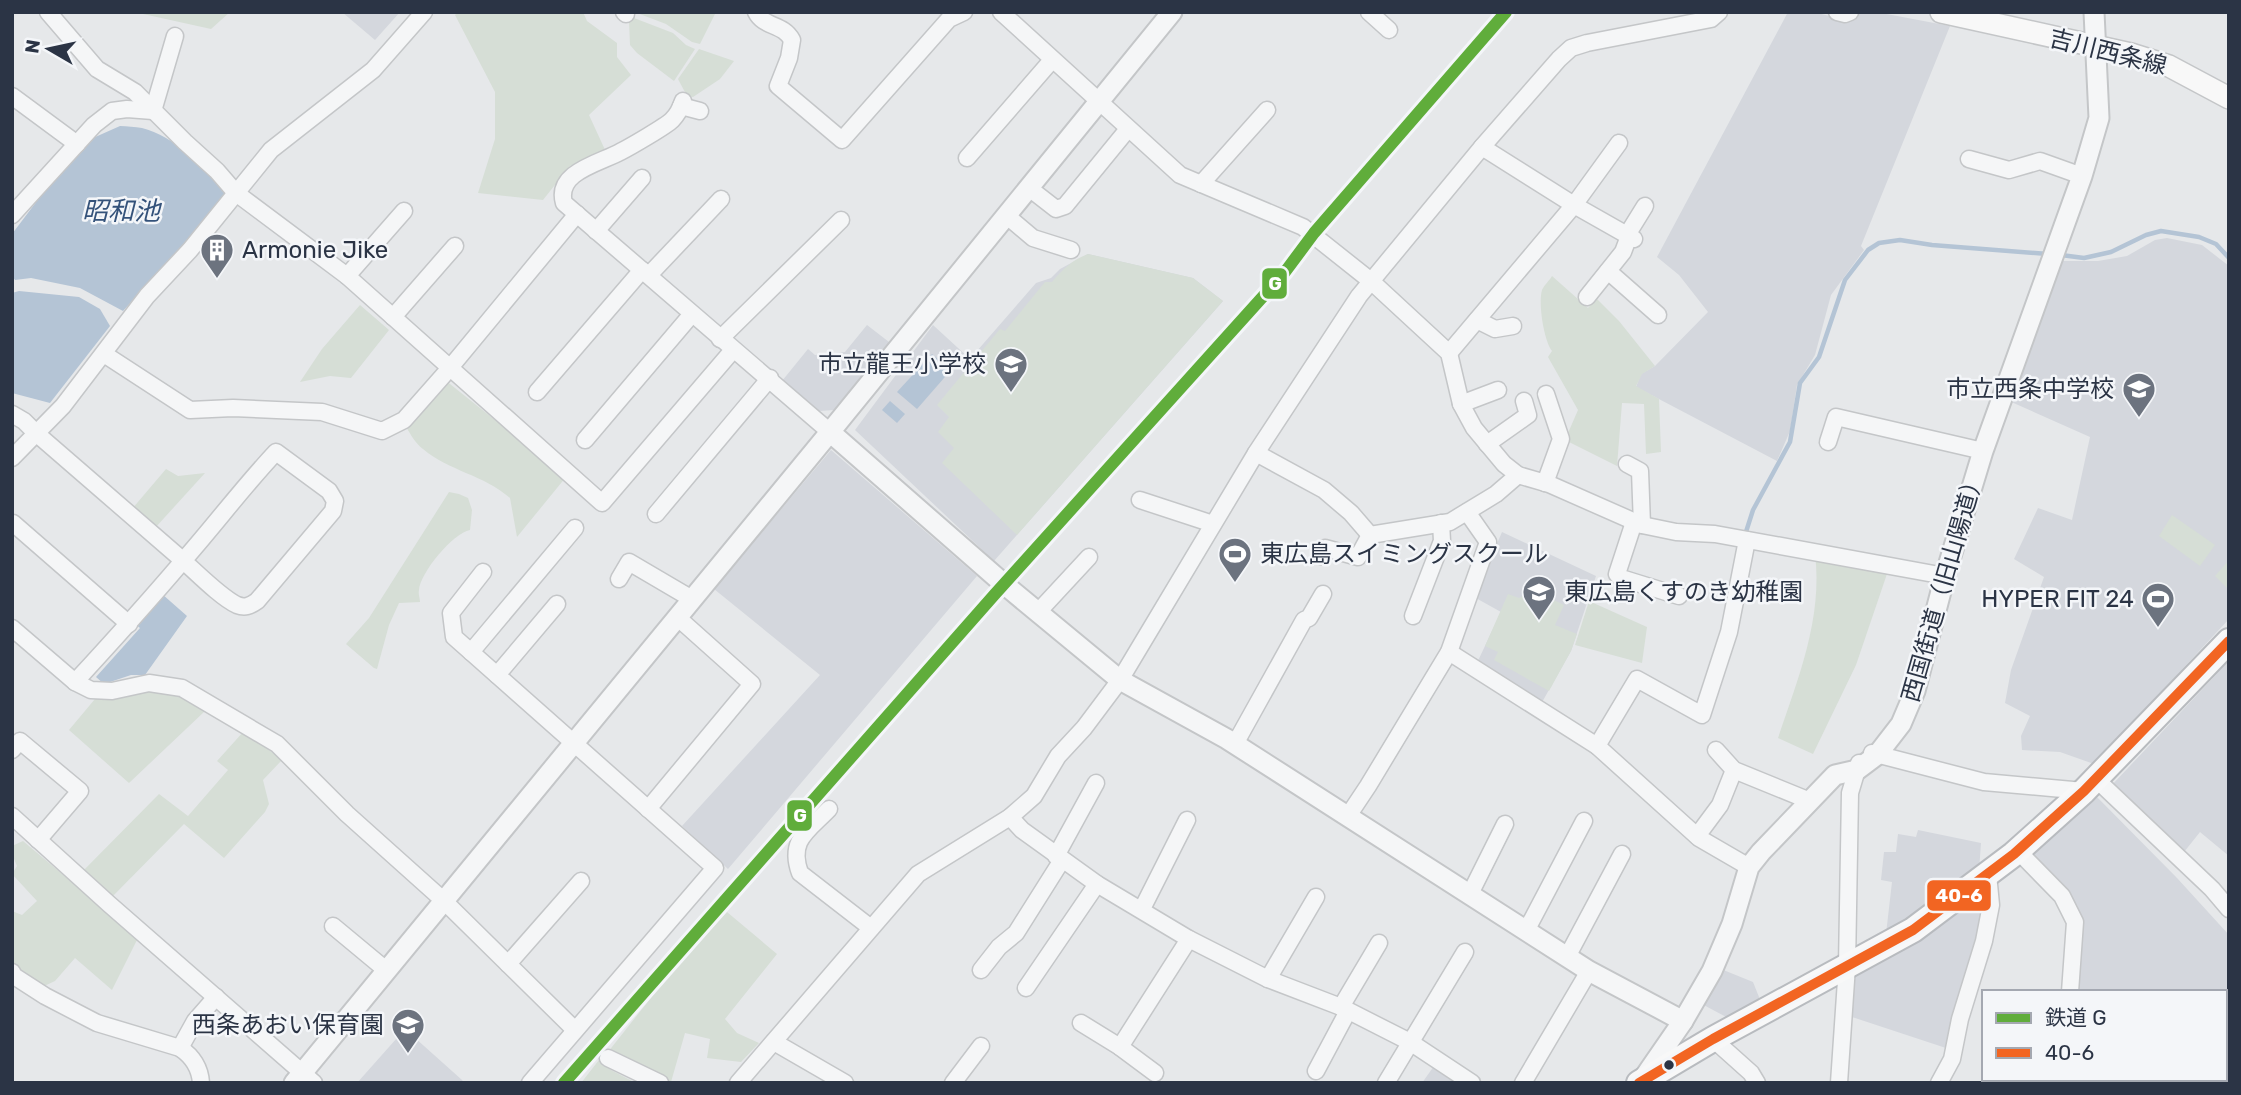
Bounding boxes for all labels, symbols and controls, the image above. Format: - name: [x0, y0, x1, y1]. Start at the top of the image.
- north arrow: [14, 14, 84, 84]
- street label: 吉川西条線: [2046, 24, 2170, 80]
- text: N: [20, 38, 45, 55]
- water label: 昭和池: [82, 196, 163, 227]
- building icon: Armonie Jike: [198, 231, 236, 280]
- place label: Armonie Jike: [242, 236, 388, 264]
- line badge: G: [1261, 267, 1288, 300]
- text: G: [1268, 272, 1282, 295]
- school or university icon: 市立龍王小学校: [992, 345, 1030, 394]
- place label: 市立龍王小学校: [818, 350, 986, 378]
- school or university icon: 市立西条中学校: [2120, 370, 2158, 419]
- place label: 市立西条中学校: [1946, 375, 2114, 403]
- street label: 西国街道（旧山陽道）: [1896, 467, 1990, 705]
- sports icon: 東広島スイミングスクール: [1216, 535, 1254, 584]
- place label: 東広島スイミングスクール: [1260, 540, 1548, 568]
- school or university icon: 東広島くすのき幼稚園: [1520, 573, 1558, 622]
- place label: 東広島くすのき幼稚園: [1564, 578, 1803, 606]
- sports icon: HYPER FIT 24: [2139, 580, 2177, 629]
- place label: HYPER FIT 24: [1981, 585, 2134, 613]
- line badge: G: [786, 799, 813, 832]
- text: G: [793, 804, 807, 827]
- line badge: 40-6: [1926, 879, 1992, 912]
- text: 40-6: [1935, 884, 1983, 907]
- legend: [1982, 990, 2227, 1081]
- text: 鉄道 G: [2045, 1005, 2106, 1030]
- school or university icon: 西条あおい保育園: [389, 1006, 427, 1055]
- place label: 西条あおい保育園: [192, 1011, 384, 1039]
- text: 40-6: [2045, 1040, 2094, 1065]
- unlabelled marker: [1662, 1058, 1676, 1072]

